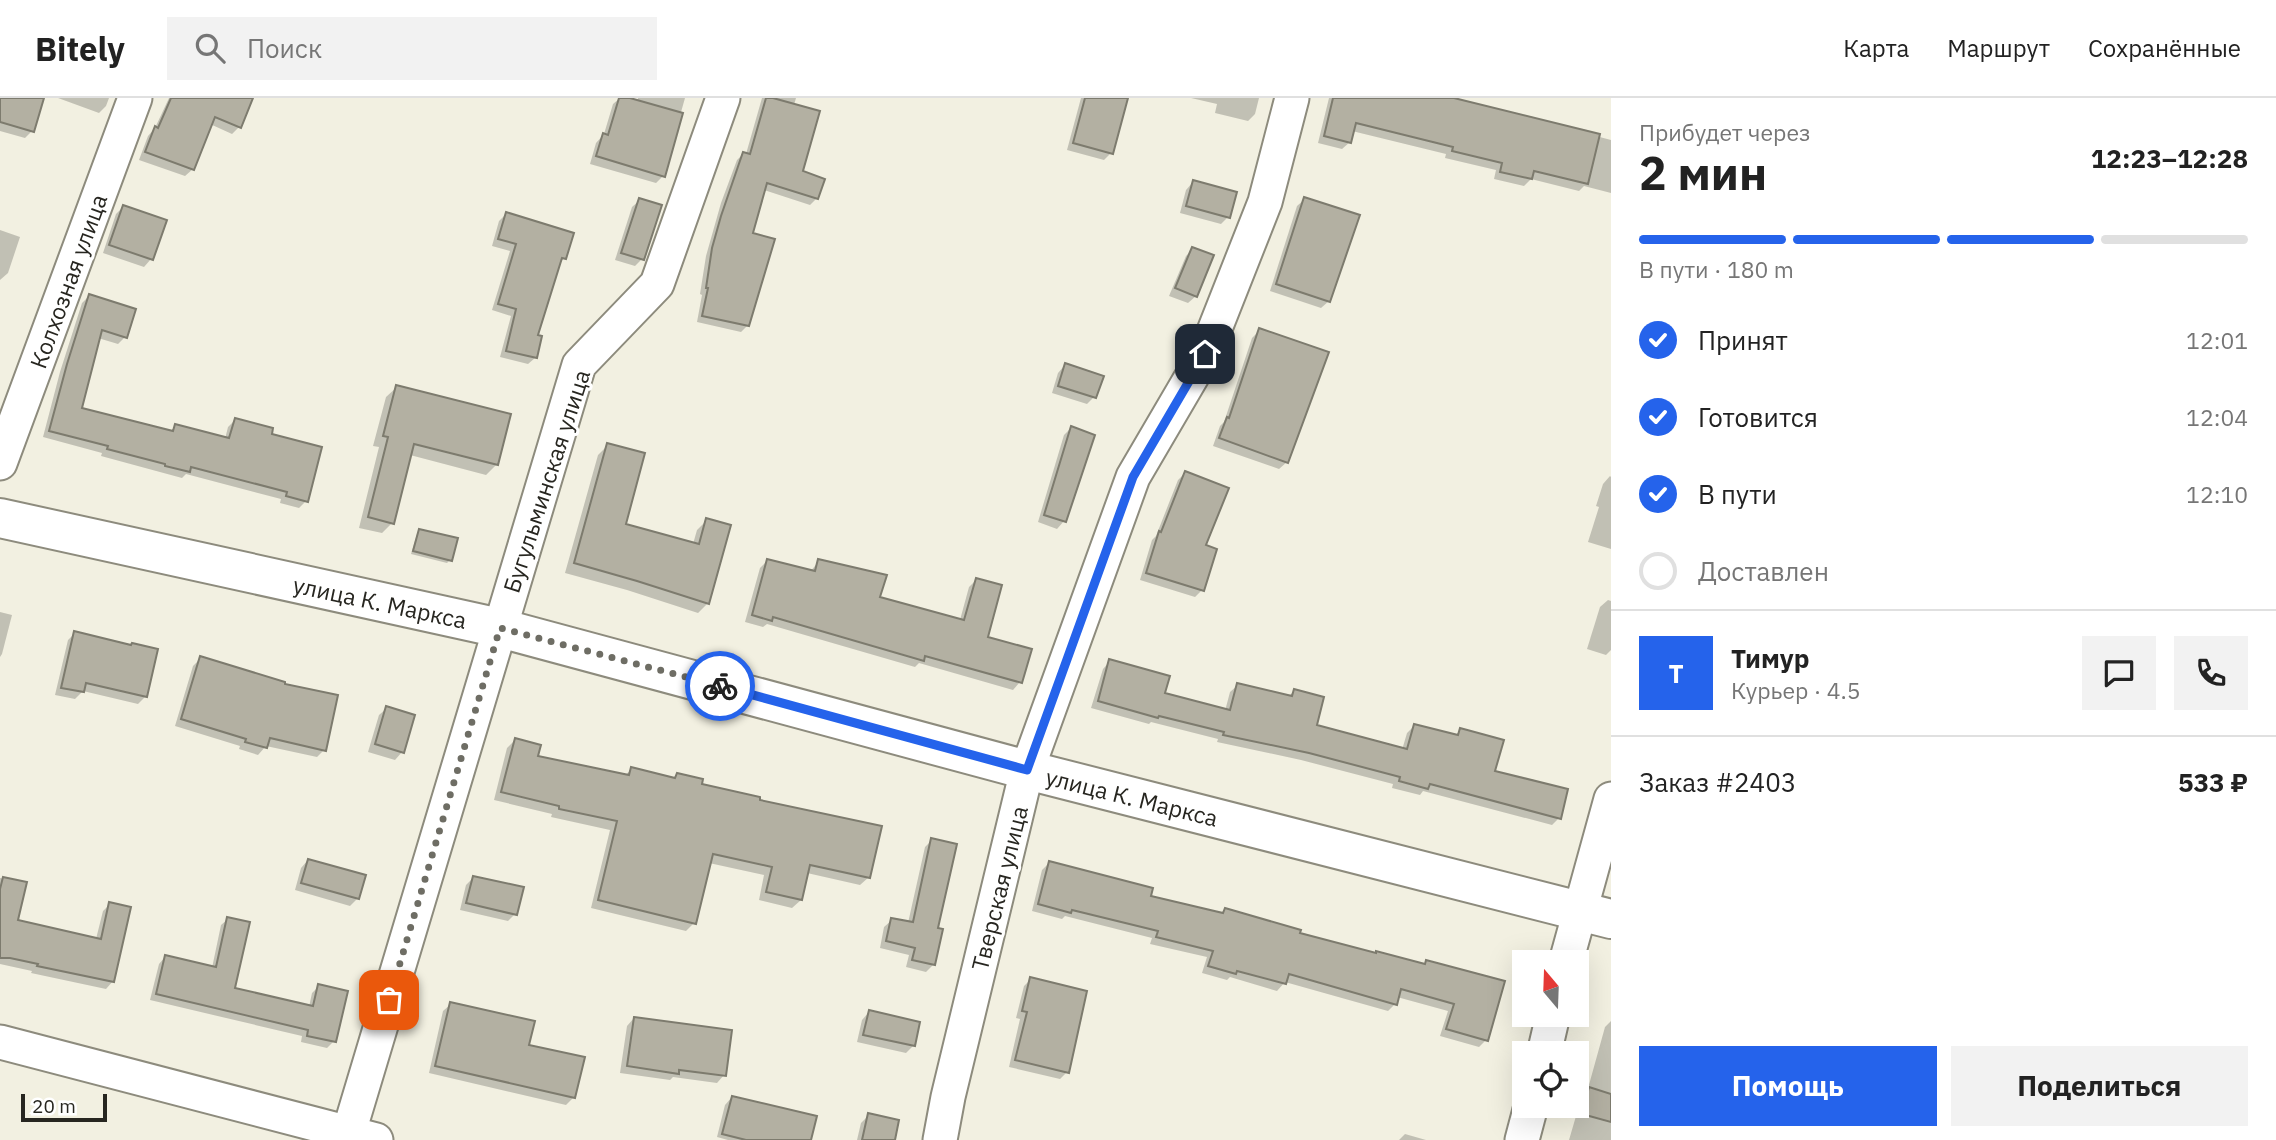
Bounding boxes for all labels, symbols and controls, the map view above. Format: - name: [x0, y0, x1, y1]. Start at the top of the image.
- search box: [167, 17, 657, 80]
- text: Bitely: [35, 27, 125, 70]
- icon: search: [191, 29, 229, 67]
- text: Поиск: [247, 31, 322, 65]
- text: Карта: [1843, 32, 1909, 64]
- text: Маршрут: [1947, 32, 2050, 64]
- text: Сохранённые: [2088, 32, 2241, 64]
- text: Прибудет через: [1639, 117, 1811, 147]
- text: 12:23–12:28: [2091, 141, 2248, 175]
- text: 2 мин: [1639, 143, 1767, 203]
- street label: Колхозная улица: [23, 190, 113, 372]
- text: В пути · 180 m: [1639, 254, 1794, 284]
- icon: check: [1639, 321, 1677, 359]
- text: Принят: [1698, 323, 1788, 357]
- pin: [1175, 324, 1235, 384]
- text: 12:01: [2186, 325, 2248, 355]
- icon: home: [1186, 335, 1224, 373]
- street label: Бугульминская улица: [496, 366, 596, 596]
- icon: check: [1639, 398, 1677, 436]
- text: Готовится: [1698, 400, 1818, 434]
- text: 12:04: [2186, 402, 2248, 432]
- icon: check: [1639, 475, 1677, 513]
- text: В пути: [1698, 477, 1777, 511]
- text: 12:10: [2186, 479, 2248, 509]
- text: Доставлен: [1698, 554, 1829, 588]
- street label: улица К. Маркса: [291, 569, 469, 635]
- button: chat: [2082, 636, 2156, 710]
- button: phone: [2174, 636, 2248, 710]
- text: Тимур: [1731, 641, 1810, 675]
- courier: [685, 651, 755, 721]
- text: Т: [1668, 656, 1684, 690]
- icon: bike: [701, 667, 739, 705]
- text: Курьер · 4.5: [1731, 675, 1861, 705]
- street label: улица К. Маркса: [1043, 761, 1221, 833]
- text: Заказ #2403: [1639, 765, 1796, 799]
- text: 533 ₽: [2178, 765, 2248, 799]
- street label: Тверская улица: [964, 803, 1034, 973]
- north arrow: [1512, 950, 1589, 1027]
- map controls: [1512, 950, 1589, 1118]
- pin: [359, 970, 419, 1030]
- icon: bag: [370, 981, 408, 1019]
- button: locate: [1512, 1041, 1589, 1118]
- button: Помощь: [1639, 1046, 1937, 1126]
- button: Поделиться: [1951, 1046, 2248, 1126]
- scale bar: [21, 1091, 107, 1123]
- text: 20 m: [32, 1094, 76, 1118]

